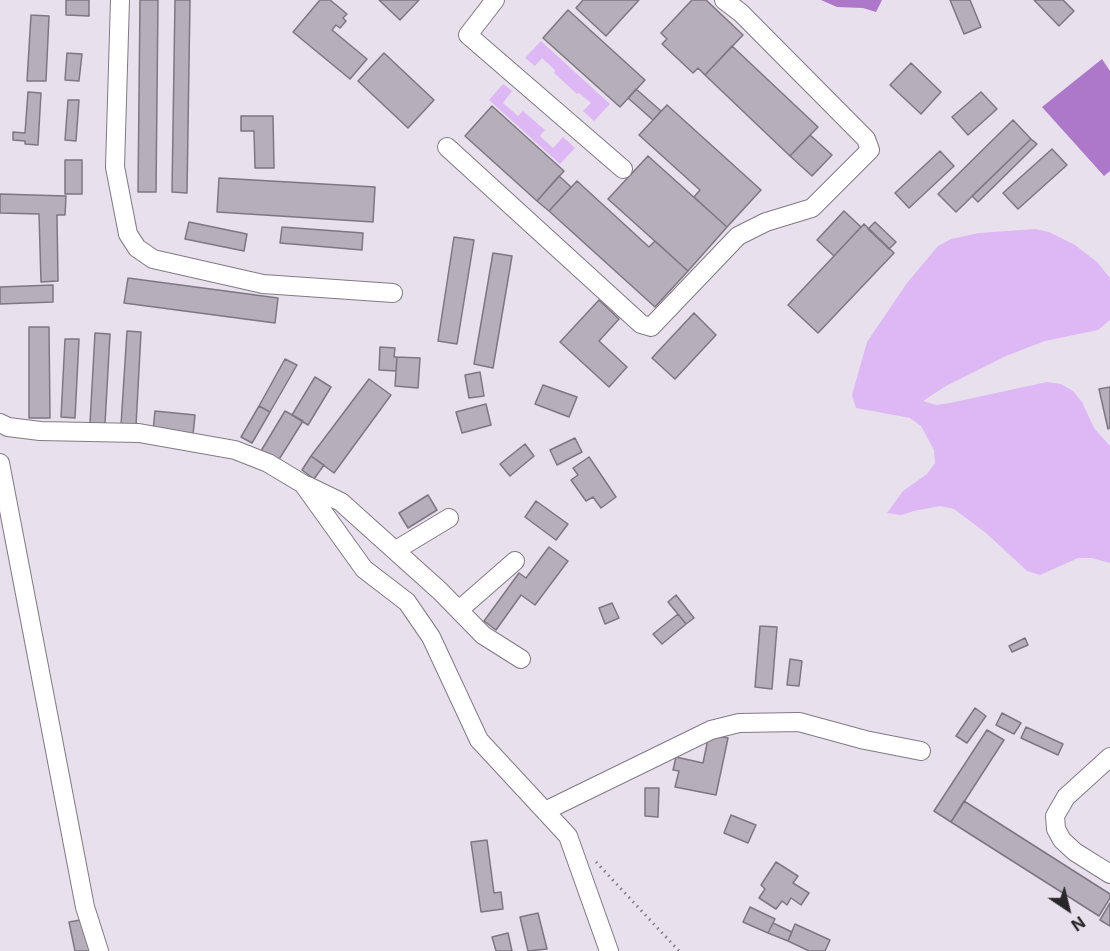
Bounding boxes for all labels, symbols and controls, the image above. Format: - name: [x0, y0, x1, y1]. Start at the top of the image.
- north arrow: [1038, 879, 1098, 939]
- text: N: [1068, 912, 1089, 935]

